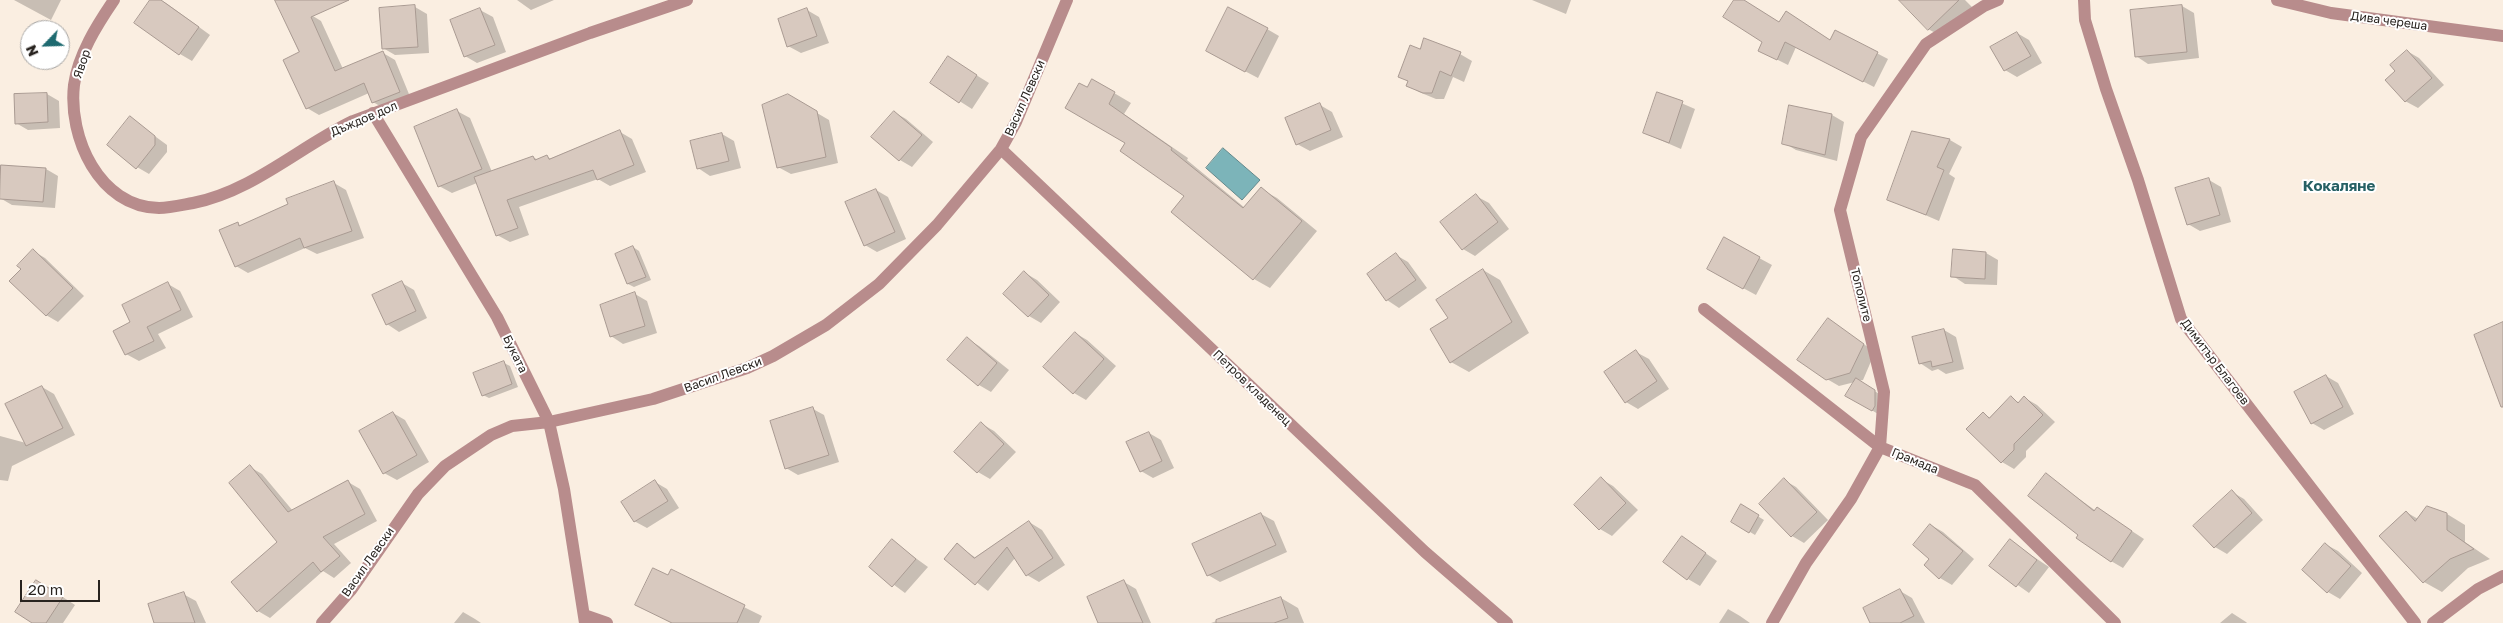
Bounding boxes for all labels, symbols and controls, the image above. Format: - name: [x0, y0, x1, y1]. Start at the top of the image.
- street label: Дива череша: [2350, 9, 2428, 33]
- north arrow: [20, 20, 70, 70]
- text: N: [22, 43, 42, 59]
- street label: Явор: [70, 48, 94, 80]
- street label: Васил Левски: [1002, 58, 1048, 138]
- street label: Дъждов дол: [329, 99, 399, 139]
- district label: Кокаляне: [2303, 177, 2375, 195]
- street label: Тополите: [1847, 267, 1875, 323]
- street label: Димитър Благоев: [2178, 316, 2252, 408]
- street label: Буката: [500, 333, 530, 375]
- street label: Петров кладенец: [1210, 347, 1294, 429]
- street label: Васил Левски: [682, 354, 764, 396]
- street label: Грамада: [1890, 445, 1940, 477]
- street label: Васил Левски: [339, 524, 397, 600]
- scale bar: [22, 570, 102, 602]
- text: 20 m: [28, 580, 63, 598]

